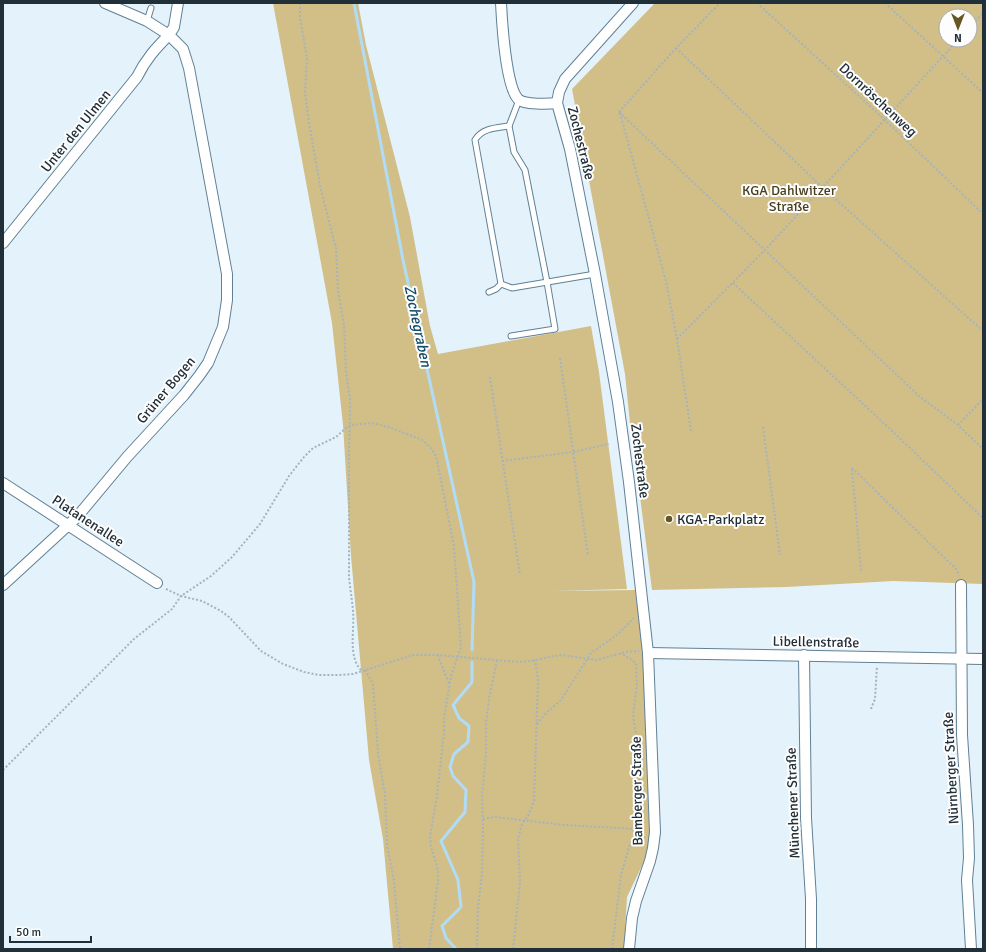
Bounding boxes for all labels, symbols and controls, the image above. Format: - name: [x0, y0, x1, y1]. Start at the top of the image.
- north arrow: [938, 8, 978, 48]
- text: N: [954, 31, 962, 44]
- street label: Dornröschenweg: [835, 60, 921, 140]
- street label: Unter den Ulmen: [37, 86, 115, 176]
- street label: Zochestraße: [564, 105, 598, 181]
- park label: KGA Dahlwitzer Straße: [742, 182, 837, 215]
- water label: Zochegraben: [401, 283, 436, 369]
- street label: Grüner Bogen: [133, 353, 199, 427]
- street label: Zochestraße: [627, 423, 653, 499]
- street label: Platanenallee: [49, 491, 127, 551]
- place label: KGA-Parkplatz: [677, 511, 764, 528]
- marker: KGA-Parkplatz: [664, 514, 674, 524]
- street label: Libellenstraße: [772, 633, 860, 651]
- street label: Nürnberger Straße: [940, 711, 962, 825]
- street label: Bamberger Straße: [628, 736, 646, 846]
- street label: Münchener Straße: [783, 747, 803, 859]
- scale bar: [10, 918, 91, 944]
- text: 50 m: [16, 925, 41, 940]

